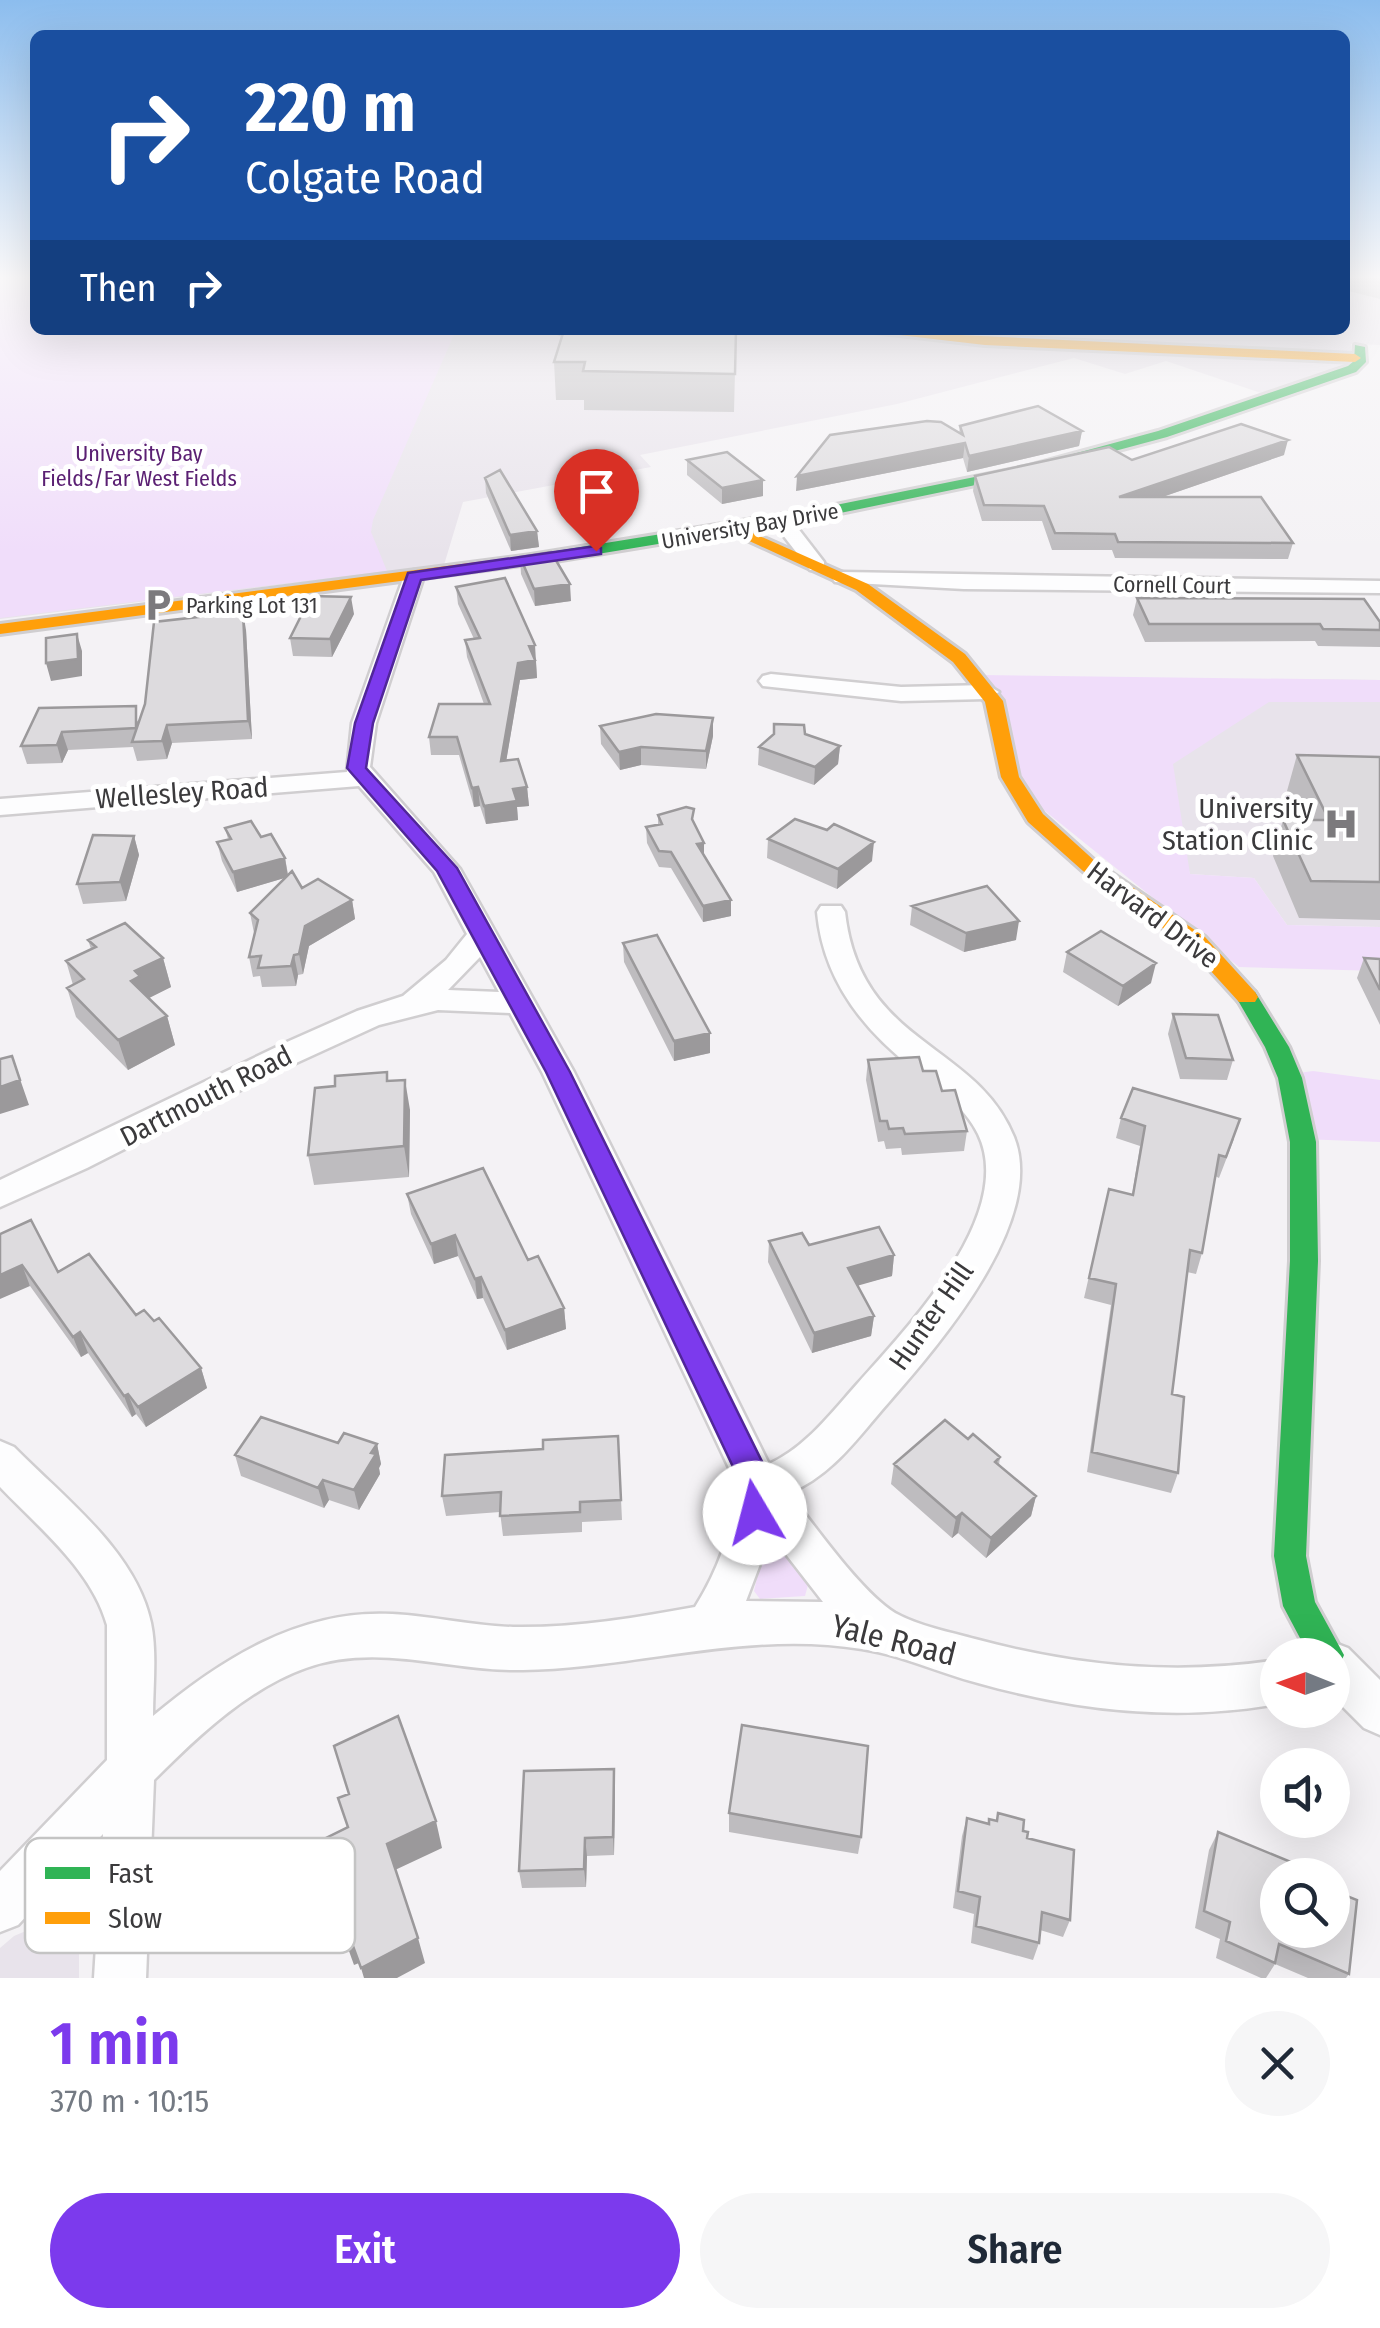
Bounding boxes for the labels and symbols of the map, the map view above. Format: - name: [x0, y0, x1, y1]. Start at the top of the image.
- park label: University Bay Fields/Far West Fields: [41, 440, 237, 492]
- pin: [554, 449, 639, 552]
- street label: University Bay Drive: [659, 497, 841, 555]
- street label: Cornell Court: [1113, 570, 1232, 600]
- parking icon: Parking Lot 131: [139, 586, 177, 624]
- place label: Parking Lot 131: [186, 592, 317, 619]
- street label: Wellesley Road: [95, 771, 269, 815]
- place label: University Station Clinic: [1162, 792, 1313, 857]
- hospital icon: University Station Clinic: [1322, 805, 1360, 843]
- street label: Harvard Drive: [1081, 855, 1225, 975]
- street label: Dartmouth Road: [115, 1039, 297, 1153]
- street label: Hunter Hill: [882, 1256, 980, 1376]
- position arrow: [703, 1461, 807, 1565]
- street label: Yale Road: [828, 1606, 960, 1674]
- north arrow: [1260, 1638, 1350, 1728]
- legend: [25, 1838, 355, 1953]
- text: Fast: [108, 1857, 154, 1890]
- text: Slow: [108, 1902, 162, 1935]

